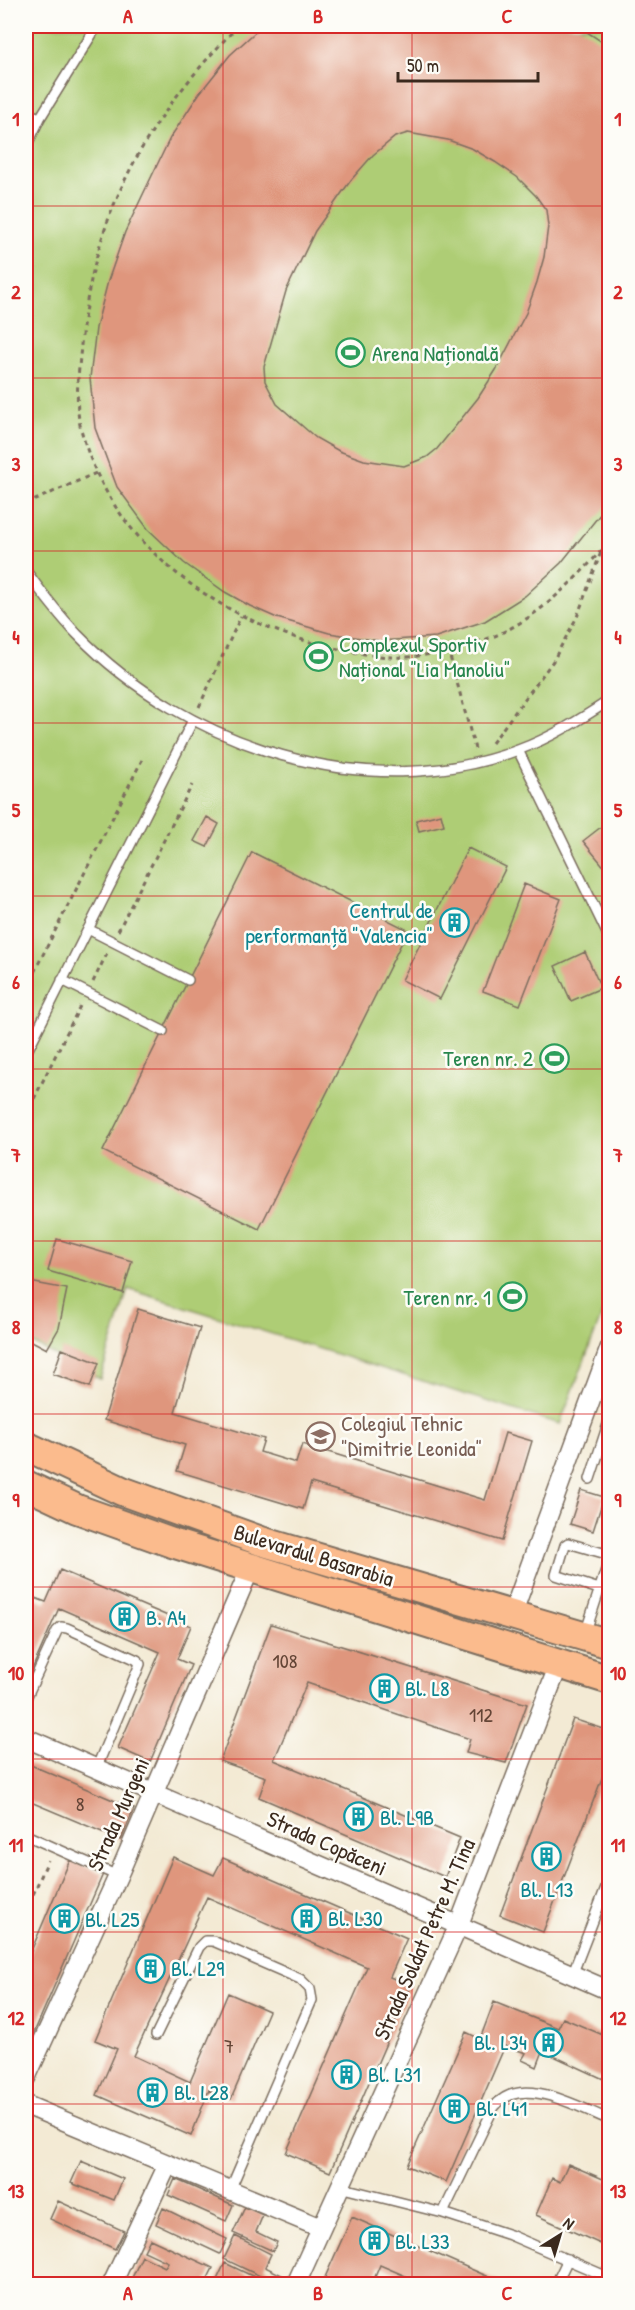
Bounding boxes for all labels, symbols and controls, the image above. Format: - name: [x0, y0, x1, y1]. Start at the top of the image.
- text: A: [123, 2, 133, 29]
- text: B: [313, 2, 323, 29]
- text: C: [502, 2, 513, 29]
- scale bar: [398, 45, 538, 83]
- text: 50 m: [407, 53, 439, 78]
- text: 1: [12, 105, 20, 132]
- text: 1: [614, 105, 622, 132]
- text: 2: [11, 278, 21, 305]
- text: 2: [613, 278, 623, 305]
- sports icon: Arena Națională: [335, 337, 367, 369]
- place label: Arena Națională: [372, 338, 499, 368]
- text: 3: [12, 450, 21, 477]
- text: 3: [614, 450, 623, 477]
- text: 4: [12, 623, 20, 650]
- text: 4: [614, 623, 622, 650]
- place label: Complexul Sportiv Național "Lia Manoliu": [339, 629, 510, 684]
- sports icon: Complexul Sportiv Național "Lia Manoliu": [302, 641, 334, 673]
- text: 5: [12, 796, 21, 823]
- text: 5: [614, 796, 623, 823]
- place label: Centrul de performanță "Valencia": [245, 895, 433, 950]
- building icon: Centrul de performanță "Valencia": [438, 907, 470, 939]
- text: 6: [12, 968, 20, 995]
- text: 6: [614, 968, 622, 995]
- sports icon: Teren nr. 2: [538, 1042, 570, 1074]
- place label: Teren nr. 2: [443, 1043, 534, 1073]
- text: 7: [10, 1141, 21, 1168]
- text: 7: [612, 1141, 623, 1168]
- sports icon: Teren nr. 1: [496, 1281, 528, 1313]
- place label: Teren nr. 1: [404, 1282, 491, 1312]
- text: 8: [12, 1313, 21, 1340]
- text: 8: [614, 1313, 623, 1340]
- place label: Colegiul Tehnic "Dimitrie Leonida": [341, 1408, 482, 1463]
- school or university icon: Colegiul Tehnic "Dimitrie Leonida": [304, 1420, 336, 1452]
- text: 9: [12, 1486, 20, 1513]
- text: 9: [614, 1486, 622, 1513]
- street label: Bulevardul Basarabia: [231, 1516, 398, 1594]
- building icon: B. A4: [109, 1601, 141, 1633]
- place label: B. A4: [146, 1602, 186, 1632]
- house number: 108: [273, 1647, 297, 1674]
- text: 10: [8, 1659, 24, 1686]
- text: 10: [610, 1659, 626, 1686]
- building icon: Bl. L8: [368, 1672, 400, 1704]
- place label: Bl. L8: [405, 1673, 449, 1703]
- house number: 112: [469, 1701, 494, 1728]
- street label: Strada Murgeni: [80, 1753, 156, 1875]
- house number: 8: [76, 1790, 84, 1817]
- building icon: Bl. L9B: [343, 1801, 375, 1833]
- place label: Bl. L9B: [380, 1802, 434, 1832]
- street label: Strada Copăceni: [262, 1803, 392, 1883]
- text: 11: [9, 1831, 23, 1858]
- text: 11: [611, 1831, 625, 1858]
- street label: Strada Soldat Petre M. Tina: [366, 1833, 482, 2044]
- building icon: Bl. L13: [531, 1841, 563, 1873]
- place label: Bl. L13: [521, 1874, 574, 1904]
- building icon: Bl. L30: [291, 1902, 323, 1934]
- building icon: Bl. L25: [48, 1903, 80, 1935]
- place label: Bl. L30: [328, 1903, 383, 1933]
- place label: Bl. L25: [85, 1904, 140, 1934]
- building icon: Bl. L29: [134, 1952, 166, 1984]
- place label: Bl. L29: [171, 1953, 224, 1983]
- text: 12: [8, 2004, 25, 2031]
- text: 12: [610, 2004, 627, 2031]
- building icon: Bl. L34: [532, 2026, 564, 2058]
- place label: Bl. L34: [474, 2027, 527, 2057]
- house number: 7: [224, 2032, 234, 2059]
- building icon: Bl. L31: [331, 2058, 363, 2090]
- place label: Bl. L31: [368, 2059, 421, 2089]
- building icon: Bl. L28: [137, 2076, 169, 2108]
- place label: Bl. L28: [174, 2077, 229, 2107]
- building icon: Bl. L41: [439, 2092, 471, 2124]
- place label: Bl. L41: [476, 2093, 527, 2123]
- text: 13: [8, 2177, 24, 2204]
- text: 13: [610, 2177, 626, 2204]
- north arrow: [530, 2205, 590, 2265]
- text: N: [559, 2212, 579, 2235]
- building icon: Bl. L33: [358, 2225, 390, 2257]
- place label: Bl. L33: [395, 2226, 450, 2256]
- text: A: [123, 2279, 133, 2306]
- text: B: [313, 2279, 323, 2306]
- text: C: [502, 2279, 513, 2306]

